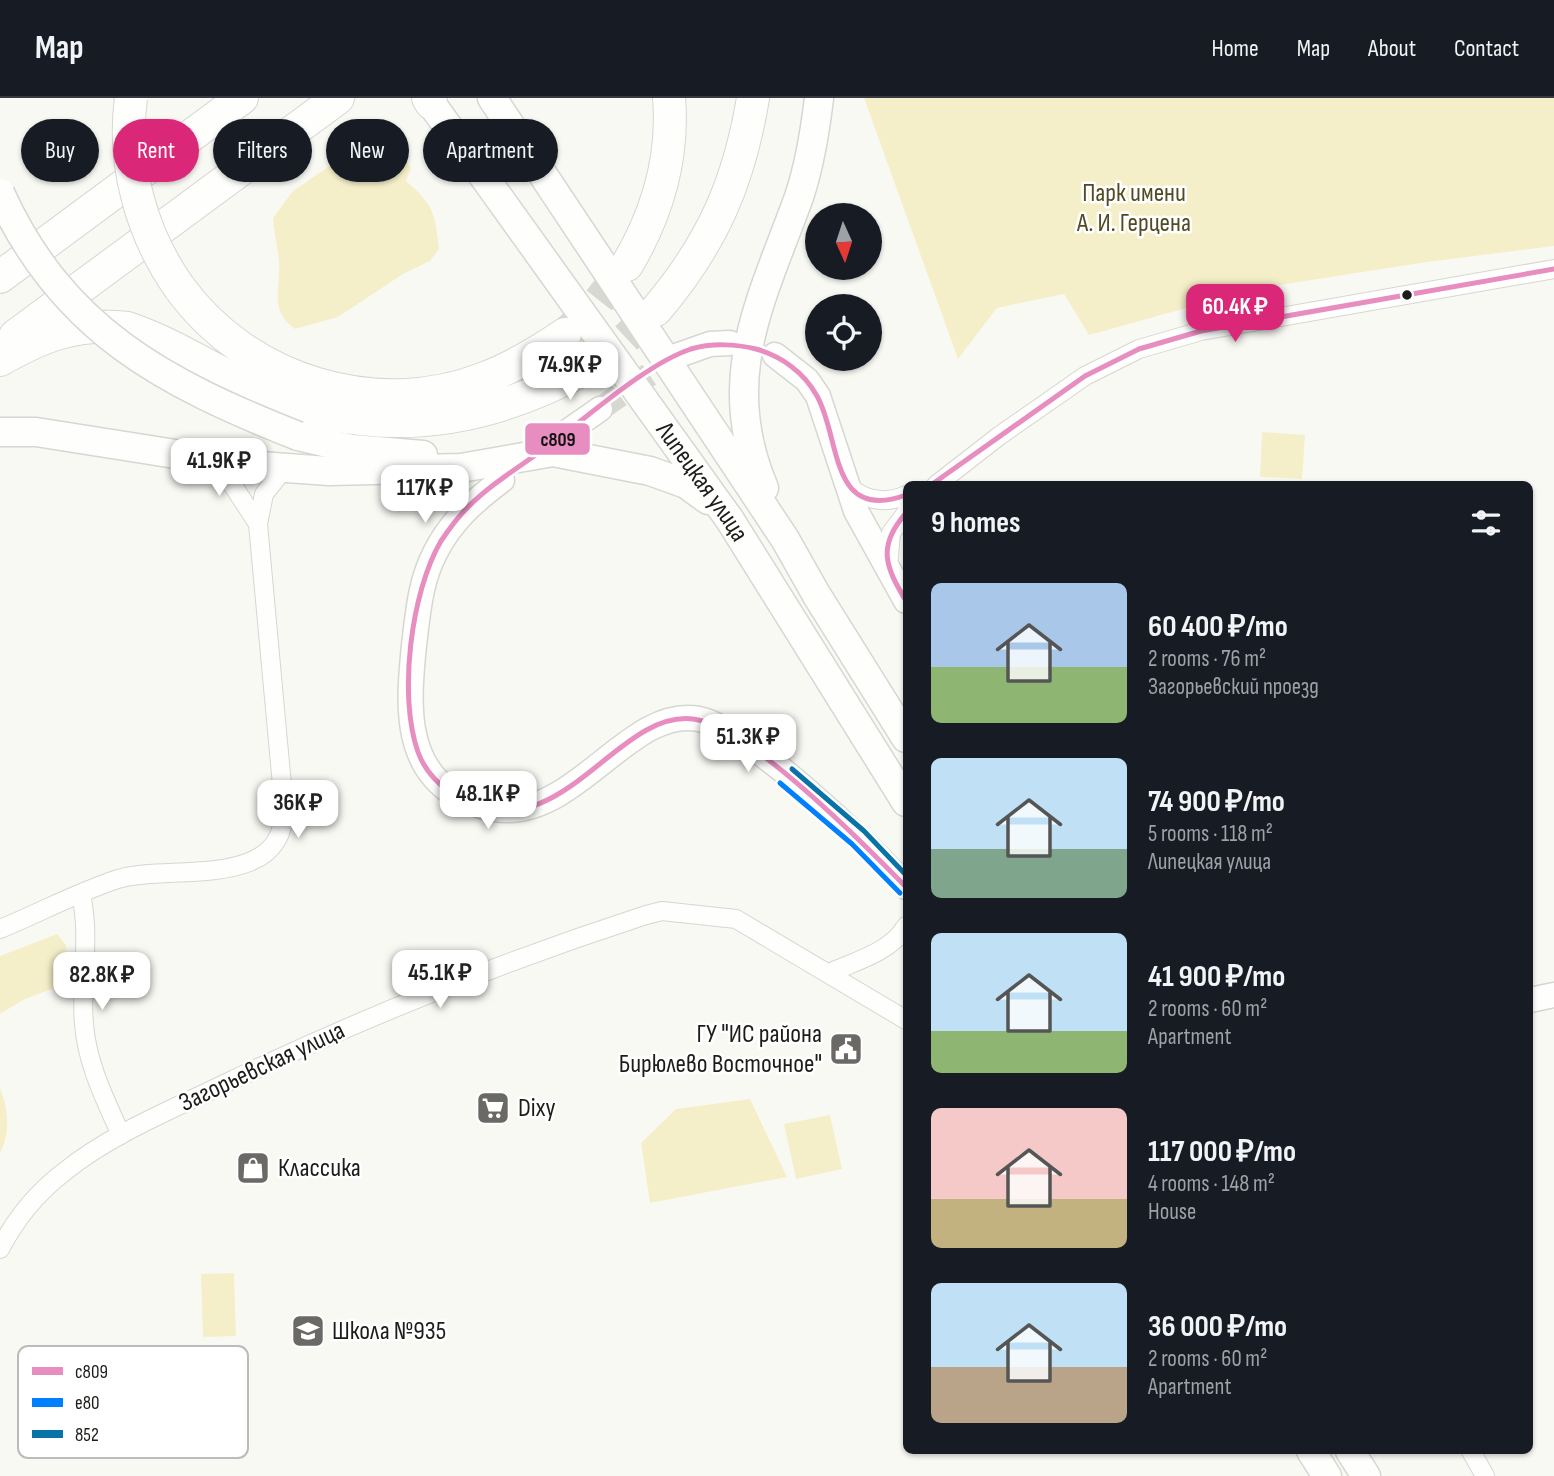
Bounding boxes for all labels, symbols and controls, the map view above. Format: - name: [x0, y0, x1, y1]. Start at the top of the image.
- text: Map: [35, 28, 84, 68]
- text: Home: [1211, 34, 1259, 63]
- text: Map: [1297, 34, 1330, 63]
- text: About: [1368, 34, 1416, 63]
- text: Contact: [1454, 34, 1519, 63]
- chip: Buy: [21, 119, 99, 182]
- chip: Rent: [113, 119, 199, 182]
- chip: Filters: [213, 119, 312, 182]
- chip: New: [326, 119, 409, 182]
- chip: Apartment: [423, 119, 558, 182]
- park label: Парк имени А. И. Герцена: [1076, 178, 1191, 239]
- north arrow: [805, 203, 882, 280]
- map controls: [805, 203, 882, 371]
- pin: 60.4K ₽: [1170, 285, 1300, 344]
- unlabelled marker: [1400, 288, 1414, 302]
- text: 60.4K ₽: [1202, 293, 1268, 321]
- button: locate: [805, 294, 882, 371]
- pin: 74.9K ₽: [505, 342, 635, 402]
- text: 74.9K ₽: [538, 351, 602, 379]
- street label: Липецкая улица: [649, 415, 755, 547]
- line badge: с809: [524, 422, 591, 456]
- text: с809: [540, 429, 576, 452]
- pin: 41.9K ₽: [154, 438, 284, 498]
- text: 41.9K ₽: [187, 447, 251, 475]
- pin: 117K ₽: [368, 466, 482, 525]
- text: 117K ₽: [397, 474, 453, 502]
- icon: filters: [1467, 504, 1505, 542]
- text: 9 homes: [931, 505, 1021, 541]
- text: 60 400 ₽/mo: [1148, 609, 1288, 645]
- icon: home: [987, 611, 1071, 695]
- text: 2 rooms · 76 m²: [1148, 645, 1266, 673]
- text: Загорьевский проезд: [1148, 673, 1319, 701]
- pin: 51.3K ₽: [683, 714, 813, 774]
- text: 51.3K ₽: [716, 723, 780, 751]
- pin: 48.1K ₽: [423, 772, 553, 831]
- pin: 36K ₽: [249, 780, 347, 840]
- text: 48.1K ₽: [456, 780, 520, 808]
- text: 74 900 ₽/mo: [1148, 784, 1285, 820]
- icon: home: [987, 786, 1071, 870]
- text: 36K ₽: [273, 789, 323, 817]
- text: 5 rooms · 118 m²: [1148, 820, 1273, 848]
- text: Липецкая улица: [1148, 848, 1271, 876]
- pin: 45.1K ₽: [375, 950, 505, 1010]
- pin: 82.8K ₽: [37, 953, 167, 1012]
- text: 45.1K ₽: [408, 959, 472, 987]
- text: 41 900 ₽/mo: [1148, 959, 1285, 995]
- text: 82.8K ₽: [69, 961, 135, 989]
- icon: home: [987, 961, 1071, 1045]
- text: 2 rooms · 60 m²: [1148, 995, 1267, 1023]
- street label: Загорьевская улица: [174, 1015, 350, 1119]
- place label: ГУ "ИС района Бирюлево Восточное": [619, 1019, 822, 1080]
- text: Apartment: [1148, 1023, 1232, 1051]
- public building icon: ГУ "ИС района Бирюлево Восточное": [827, 1030, 865, 1068]
- supermarket icon: Dixy: [474, 1089, 512, 1127]
- place label: Dixy: [518, 1093, 556, 1124]
- text: 117 000 ₽/mo: [1148, 1134, 1296, 1170]
- icon: home: [987, 1136, 1071, 1220]
- shop icon: Классика: [234, 1149, 272, 1187]
- place label: Классика: [278, 1153, 361, 1184]
- text: 4 rooms · 148 m²: [1148, 1170, 1275, 1198]
- text: House: [1148, 1198, 1196, 1226]
- text: 36 000 ₽/mo: [1148, 1309, 1287, 1345]
- icon: home: [987, 1311, 1071, 1395]
- school or university icon: Школа №935: [289, 1312, 327, 1350]
- place label: Школа №935: [332, 1316, 446, 1347]
- text: 2 rooms · 60 m²: [1148, 1345, 1267, 1373]
- legend: [18, 1346, 248, 1458]
- text: с809: [75, 1361, 108, 1384]
- text: Apartment: [1148, 1373, 1232, 1401]
- text: е80: [75, 1392, 99, 1415]
- text: 852: [75, 1424, 99, 1447]

